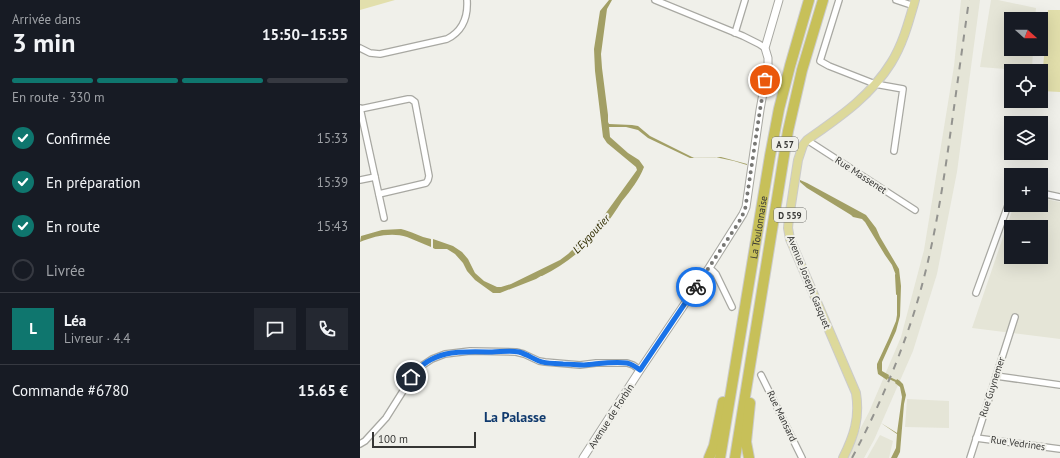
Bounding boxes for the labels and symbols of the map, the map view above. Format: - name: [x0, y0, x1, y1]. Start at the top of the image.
- north arrow: [1004, 12, 1048, 56]
- pin: [748, 63, 782, 97]
- road number: A 57: [772, 137, 798, 151]
- street label: Rue Massenet: [833, 153, 890, 197]
- street label: La Toulonnaise: [747, 195, 770, 260]
- road number: D 559: [774, 208, 806, 222]
- water label: L'Eygoutier: [569, 211, 614, 256]
- street label: Avenue Joseph Gasquet: [784, 233, 834, 331]
- courier: [676, 267, 716, 307]
- street label: Rue Guynemer: [976, 355, 1008, 419]
- pin: [394, 360, 428, 394]
- street label: Avenue de Forbin: [585, 381, 637, 451]
- street label: Rue Mansard: [764, 388, 800, 444]
- district label: La Palasse: [484, 408, 546, 426]
- scale bar: [372, 430, 476, 449]
- street label: Rue Vedrines: [990, 433, 1046, 453]

